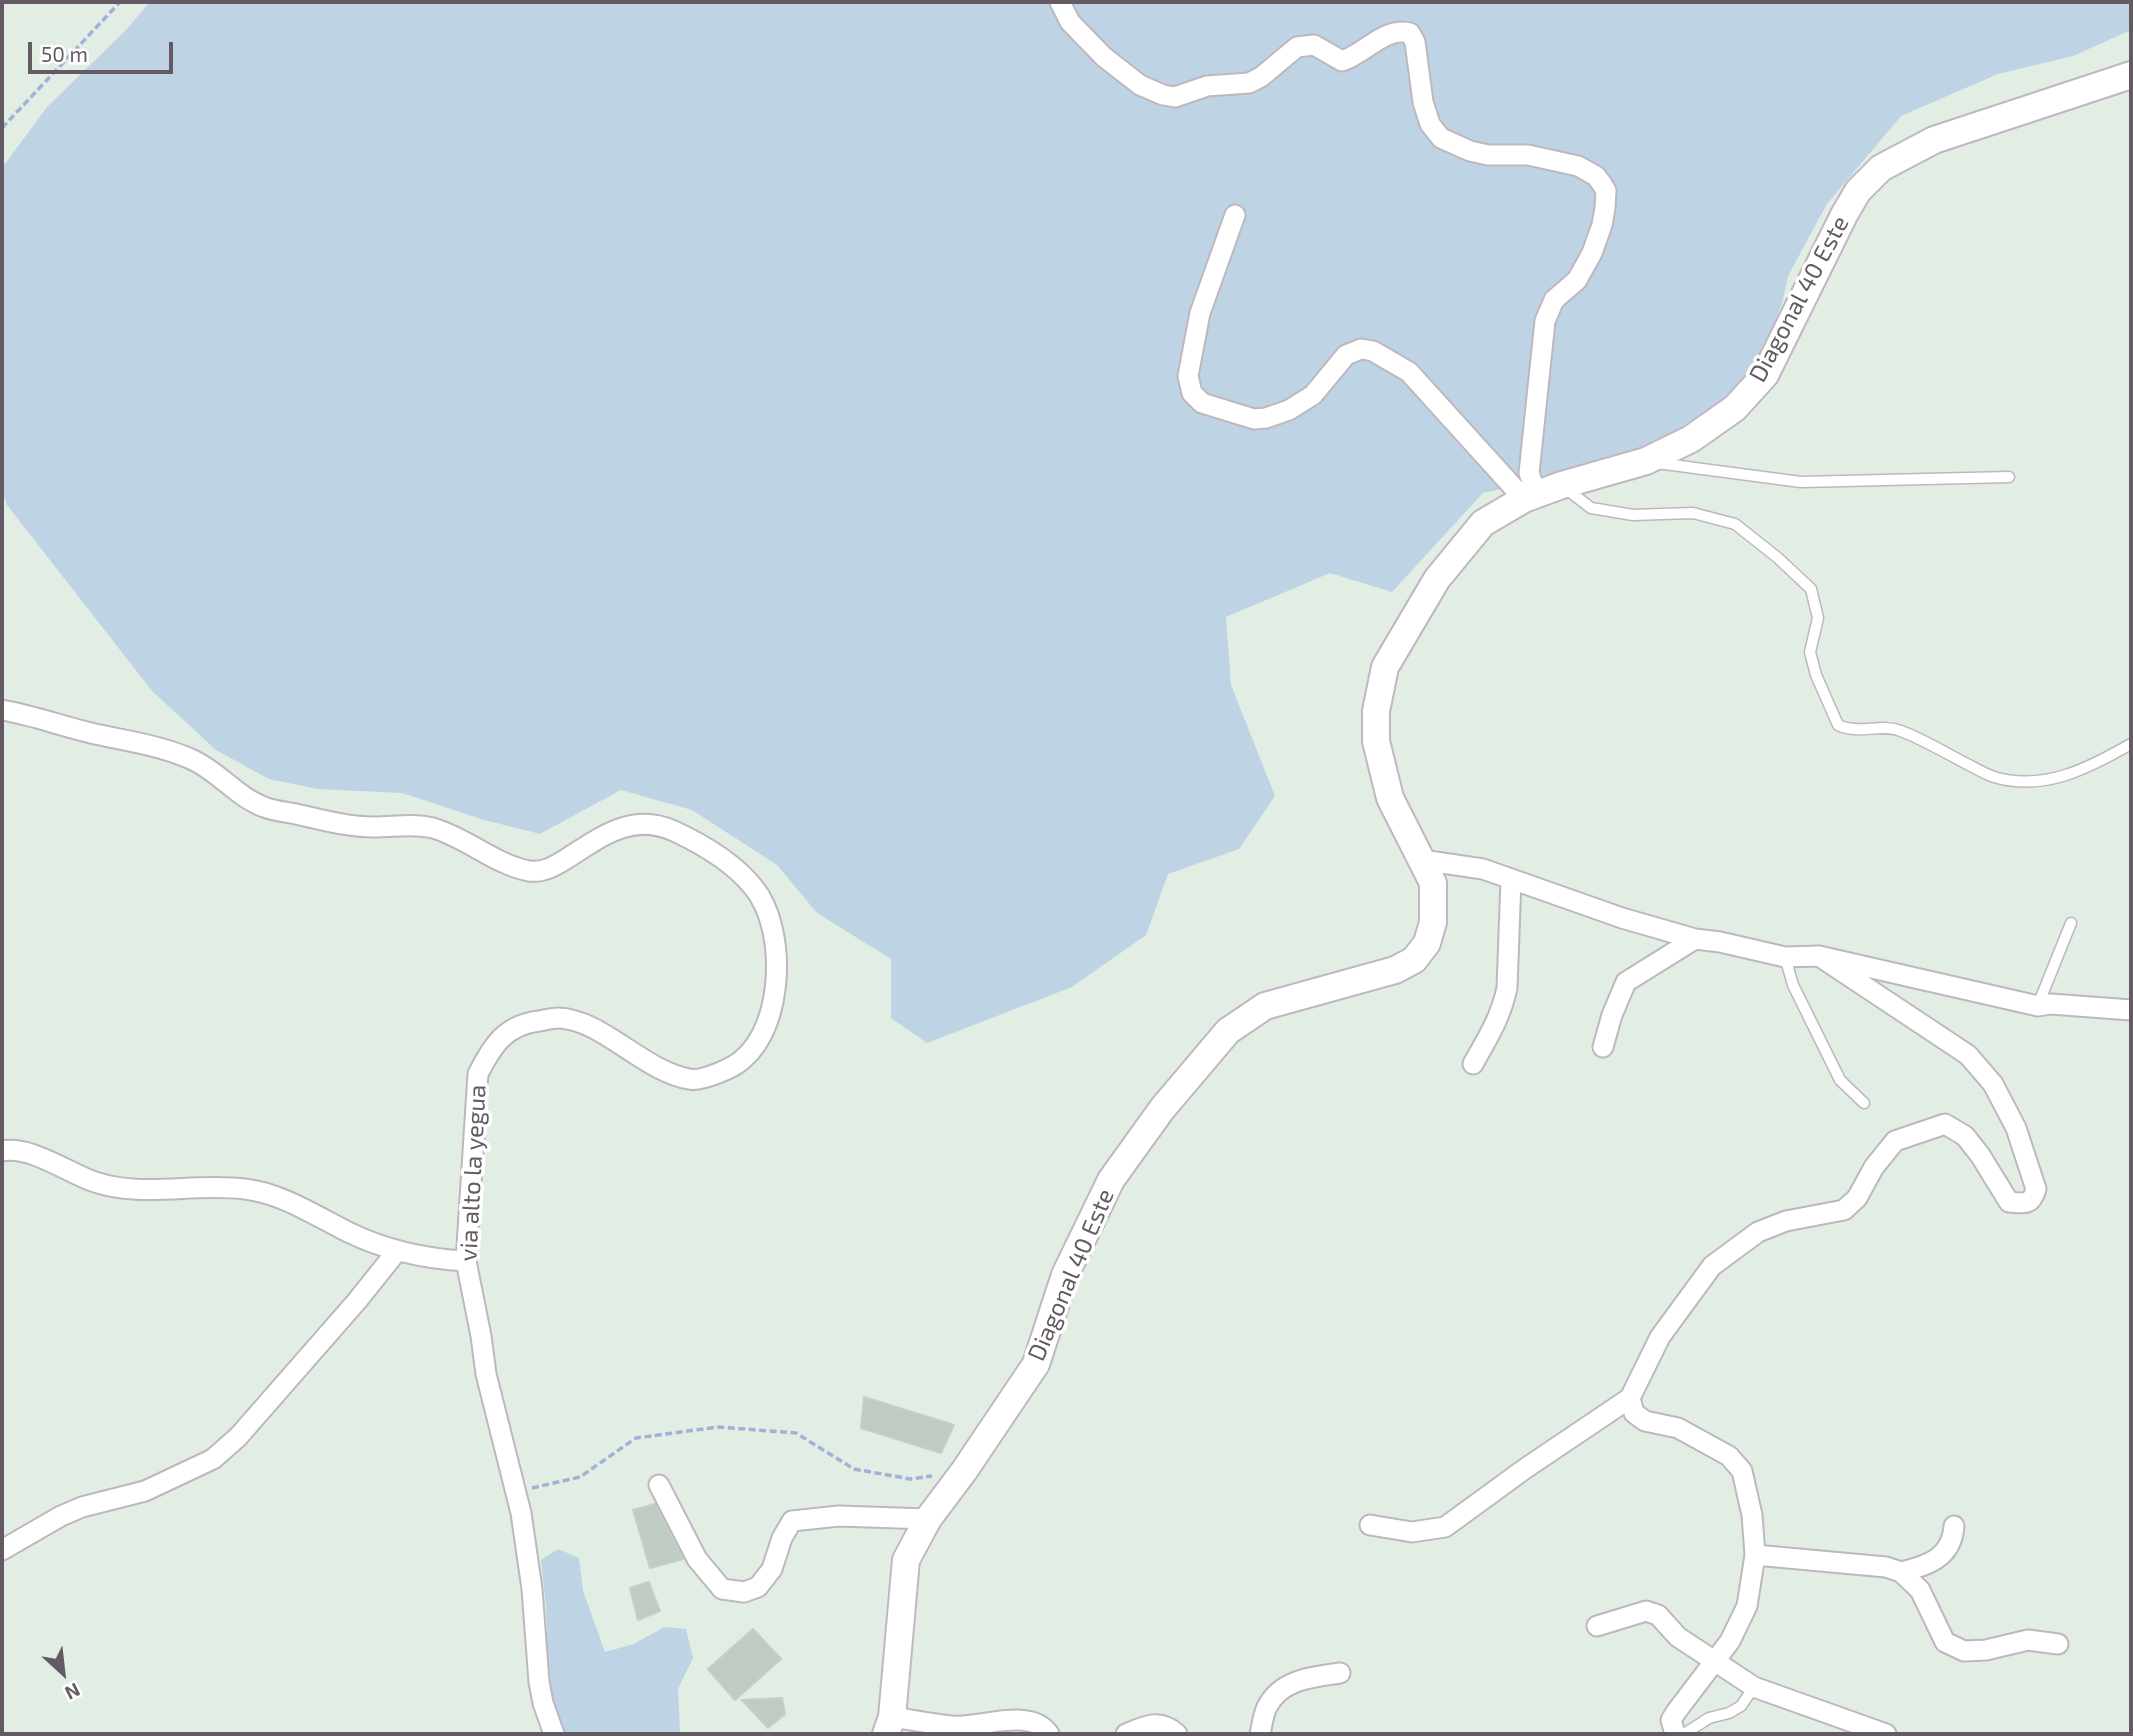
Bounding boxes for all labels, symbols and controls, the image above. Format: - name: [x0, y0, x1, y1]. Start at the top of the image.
- scale bar: [32, 28, 177, 72]
- text: 50 m: [41, 41, 88, 66]
- street label: Diagonal 40 Este: [1743, 211, 1855, 387]
- street label: via alto la yegua: [454, 1084, 492, 1262]
- street label: Diagonal 40 Este: [1022, 1185, 1120, 1365]
- north arrow: [28, 1638, 98, 1708]
- text: N: [61, 1679, 84, 1706]

